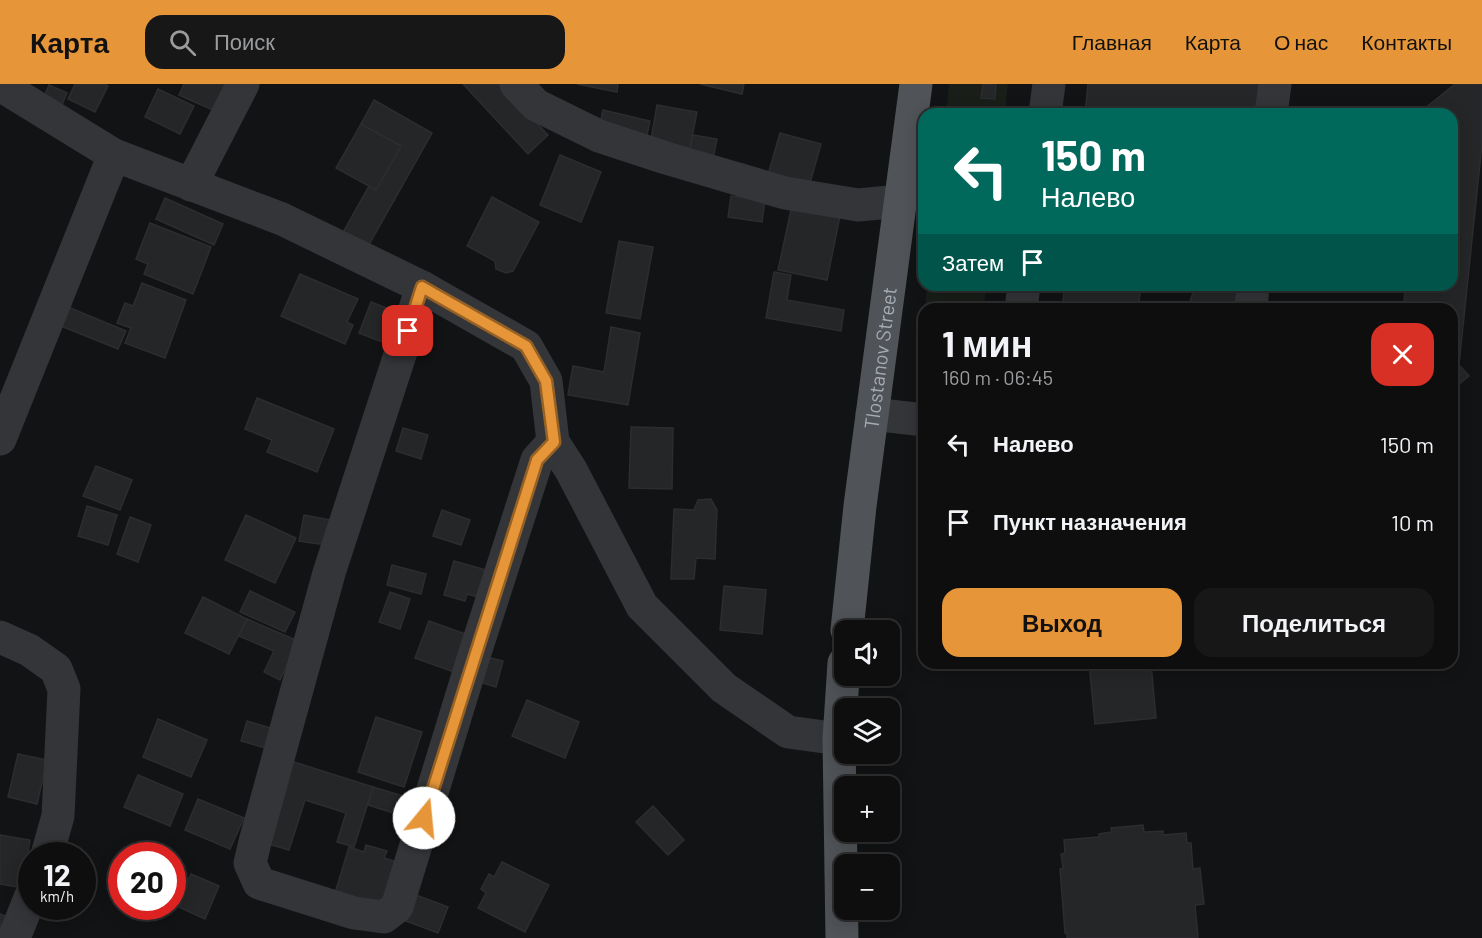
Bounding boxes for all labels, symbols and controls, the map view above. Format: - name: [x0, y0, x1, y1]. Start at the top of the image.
- search box: [145, 15, 565, 69]
- text: Карта: [30, 25, 109, 59]
- icon: search: [166, 26, 199, 59]
- text: Поиск: [214, 28, 275, 54]
- text: Главная: [1072, 29, 1152, 54]
- text: Карта: [1185, 29, 1241, 54]
- text: О нас: [1274, 29, 1328, 54]
- text: Контакты: [1361, 29, 1452, 54]
- text: 150 m: [1041, 129, 1146, 179]
- icon: left: [942, 132, 1020, 210]
- text: Налево: [1041, 180, 1135, 212]
- icon: arrive: [1016, 246, 1049, 279]
- text: Затем: [942, 249, 1004, 275]
- street label: Tlostanov Street: [858, 285, 901, 431]
- pin: [382, 305, 433, 356]
- icon: arrive: [391, 314, 424, 347]
- text: 1 мин: [942, 321, 1032, 364]
- button: close: [1371, 323, 1434, 386]
- text: 160 m · 06:45: [942, 365, 1053, 389]
- icon: left: [942, 428, 975, 461]
- text: Налево: [993, 430, 1074, 456]
- text: 150 m: [1380, 431, 1434, 457]
- icon: arrive: [942, 506, 975, 539]
- text: Пункт назначения: [993, 508, 1187, 534]
- text: 10 m: [1391, 509, 1434, 535]
- button: Выход: [942, 588, 1182, 657]
- button: Поделиться: [1194, 588, 1434, 657]
- map controls: [834, 620, 900, 920]
- button: sound: [834, 620, 900, 686]
- button: layers: [834, 698, 900, 764]
- button: +: [834, 776, 900, 842]
- position arrow: [392, 786, 456, 850]
- speed limit sign: 20: [108, 842, 186, 920]
- button: −: [834, 854, 900, 920]
- text: 12: [43, 856, 71, 892]
- text: km/h: [40, 887, 74, 905]

